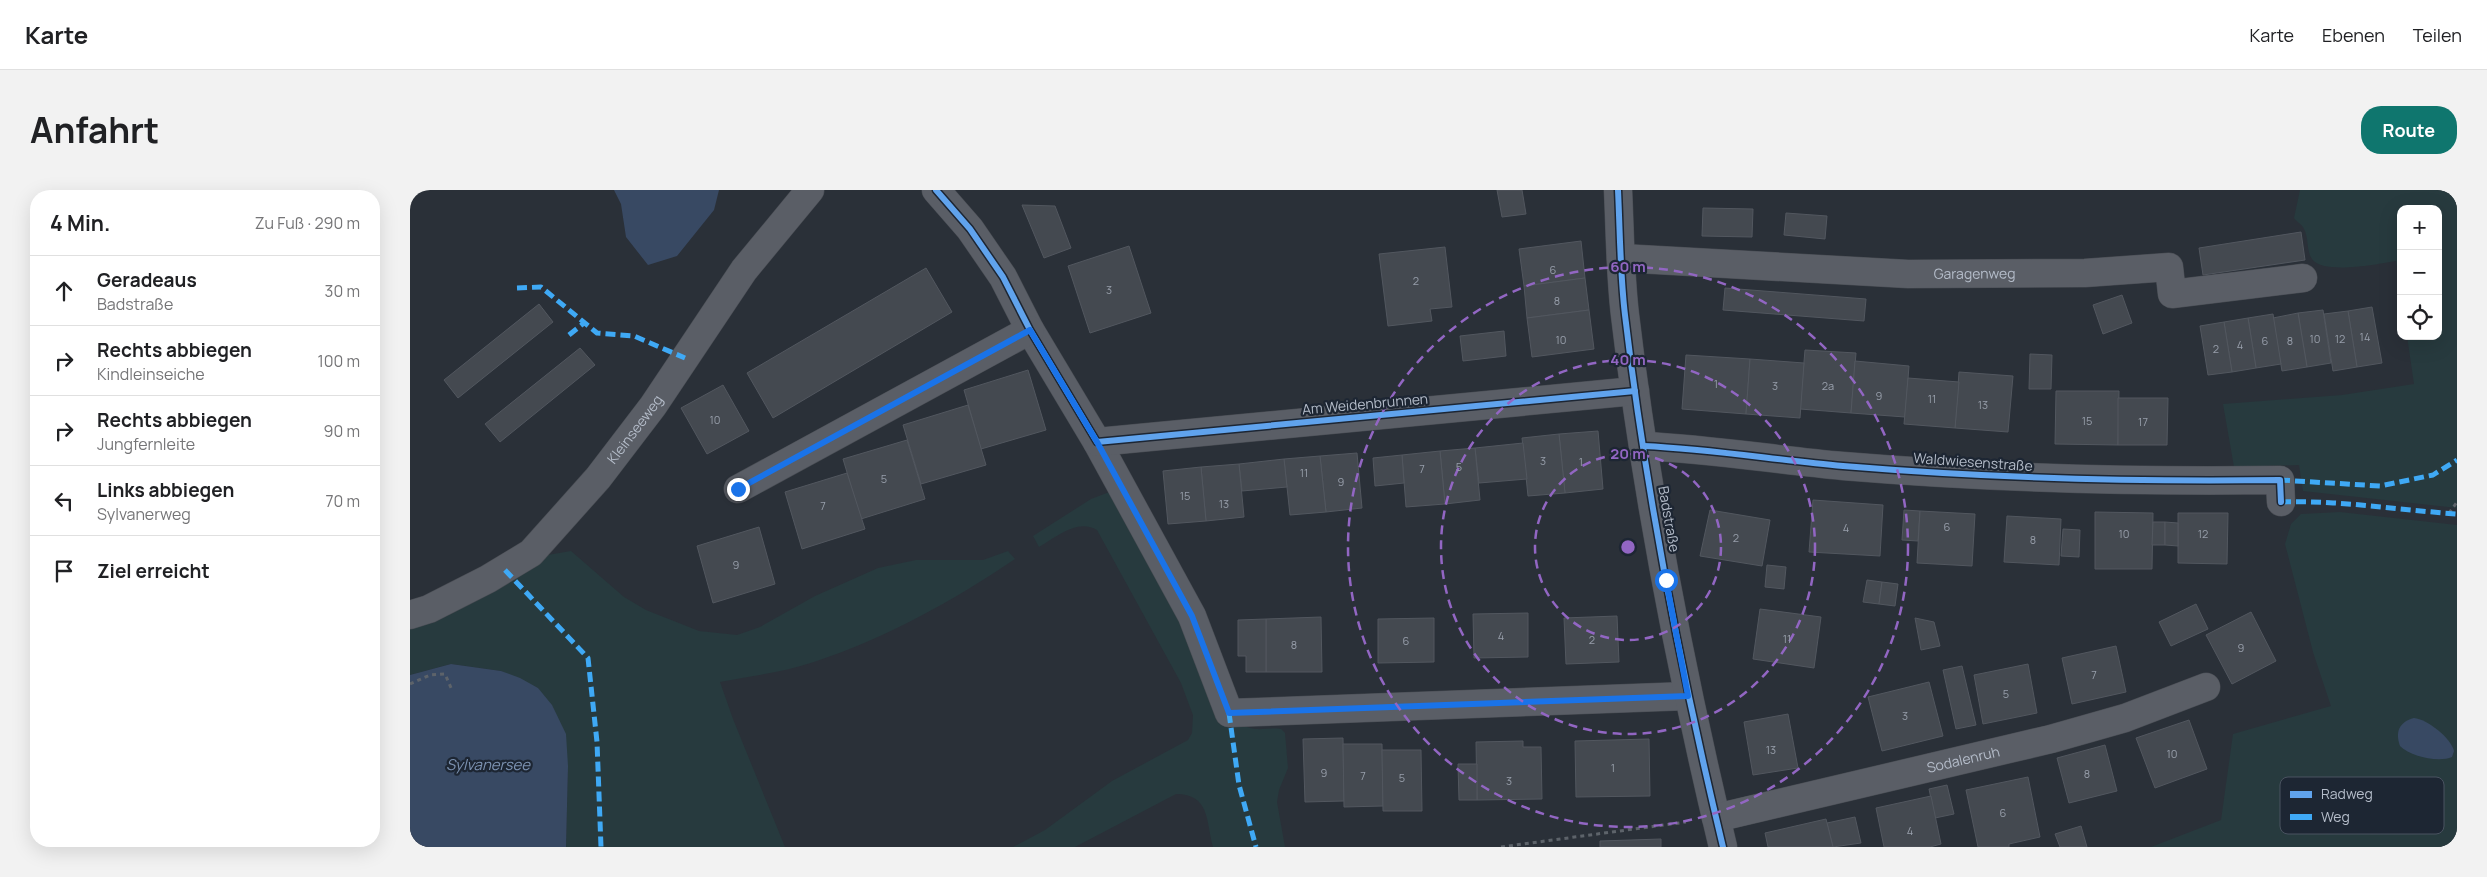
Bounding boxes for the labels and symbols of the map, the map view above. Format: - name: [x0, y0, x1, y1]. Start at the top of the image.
- text: 60 m: [1610, 256, 1646, 277]
- house number: 6: [1550, 262, 1557, 277]
- street label: Garagenweg: [1934, 263, 2015, 283]
- house number: 2: [1413, 273, 1419, 288]
- house number: 3: [1106, 282, 1112, 297]
- house number: 8: [1554, 293, 1560, 308]
- house number: 14: [2360, 329, 2370, 344]
- house number: 10: [2309, 331, 2321, 346]
- house number: 12: [2335, 331, 2345, 346]
- house number: 10: [1555, 332, 1567, 347]
- house number: 6: [2262, 333, 2269, 348]
- house number: 8: [2287, 333, 2293, 348]
- house number: 4: [2237, 337, 2243, 352]
- house number: 2: [2213, 341, 2219, 356]
- text: 40 m: [1610, 349, 1646, 370]
- house number: 1: [1714, 376, 1718, 391]
- house number: 3: [1772, 378, 1778, 393]
- house number: 2a: [1822, 378, 1834, 393]
- house number: 9: [1876, 388, 1883, 403]
- street label: Am Weidenbrunnen: [1301, 389, 1429, 418]
- street label: Kleinseeweg: [602, 391, 667, 467]
- house number: 11: [1928, 391, 1936, 406]
- house number: 13: [1978, 397, 1988, 412]
- house number: 10: [709, 412, 721, 427]
- house number: 15: [2082, 413, 2092, 428]
- house number: 17: [2138, 414, 2148, 429]
- text: 20 m: [1610, 443, 1646, 464]
- street label: Waldwiesenstraße: [1913, 448, 2033, 475]
- house number: 3: [1540, 453, 1546, 468]
- house number: 1: [1579, 454, 1583, 469]
- house number: 5: [1456, 459, 1462, 474]
- house number: 7: [1419, 461, 1425, 476]
- house number: 11: [1300, 465, 1308, 480]
- house number: 5: [881, 471, 887, 486]
- house number: 9: [1338, 474, 1345, 489]
- route end: [727, 478, 750, 501]
- street label: Badstraße: [1654, 484, 1685, 553]
- house number: 15: [1180, 488, 1190, 503]
- house number: 13: [1219, 496, 1229, 511]
- house number: 7: [820, 498, 826, 513]
- house number: 6: [1944, 519, 1951, 534]
- house number: 4: [1843, 520, 1849, 535]
- house number: 10: [2118, 526, 2130, 541]
- house number: 12: [2198, 526, 2208, 541]
- house number: 2: [1733, 530, 1739, 545]
- house number: 8: [2030, 532, 2036, 547]
- centre of rings: [1619, 538, 1637, 556]
- house number: 9: [733, 557, 740, 572]
- route start: [1655, 569, 1678, 592]
- house number: 4: [1498, 628, 1504, 643]
- house number: 11: [1783, 631, 1791, 646]
- house number: 2: [1589, 632, 1595, 647]
- house number: 6: [1403, 633, 1410, 648]
- house number: 8: [1291, 637, 1297, 652]
- house number: 9: [2238, 640, 2245, 655]
- house number: 7: [2091, 667, 2097, 682]
- house number: 5: [2003, 686, 2009, 701]
- house number: 3: [1902, 708, 1908, 723]
- street label: Sodalenruh: [1925, 741, 2001, 777]
- house number: 13: [1766, 742, 1776, 757]
- house number: 10: [2166, 746, 2178, 761]
- water label: Sylvanersee: [446, 754, 531, 775]
- house number: 1: [1611, 760, 1615, 775]
- house number: 9: [1321, 765, 1328, 780]
- house number: 8: [2084, 766, 2090, 781]
- house number: 7: [1360, 768, 1366, 783]
- house number: 5: [1399, 770, 1405, 785]
- house number: 3: [1506, 773, 1512, 788]
- legend: [2280, 777, 2444, 834]
- text: Radweg: [2321, 784, 2373, 803]
- house number: 6: [2000, 805, 2007, 820]
- text: Weg: [2321, 807, 2350, 826]
- house number: 4: [1907, 823, 1913, 838]

